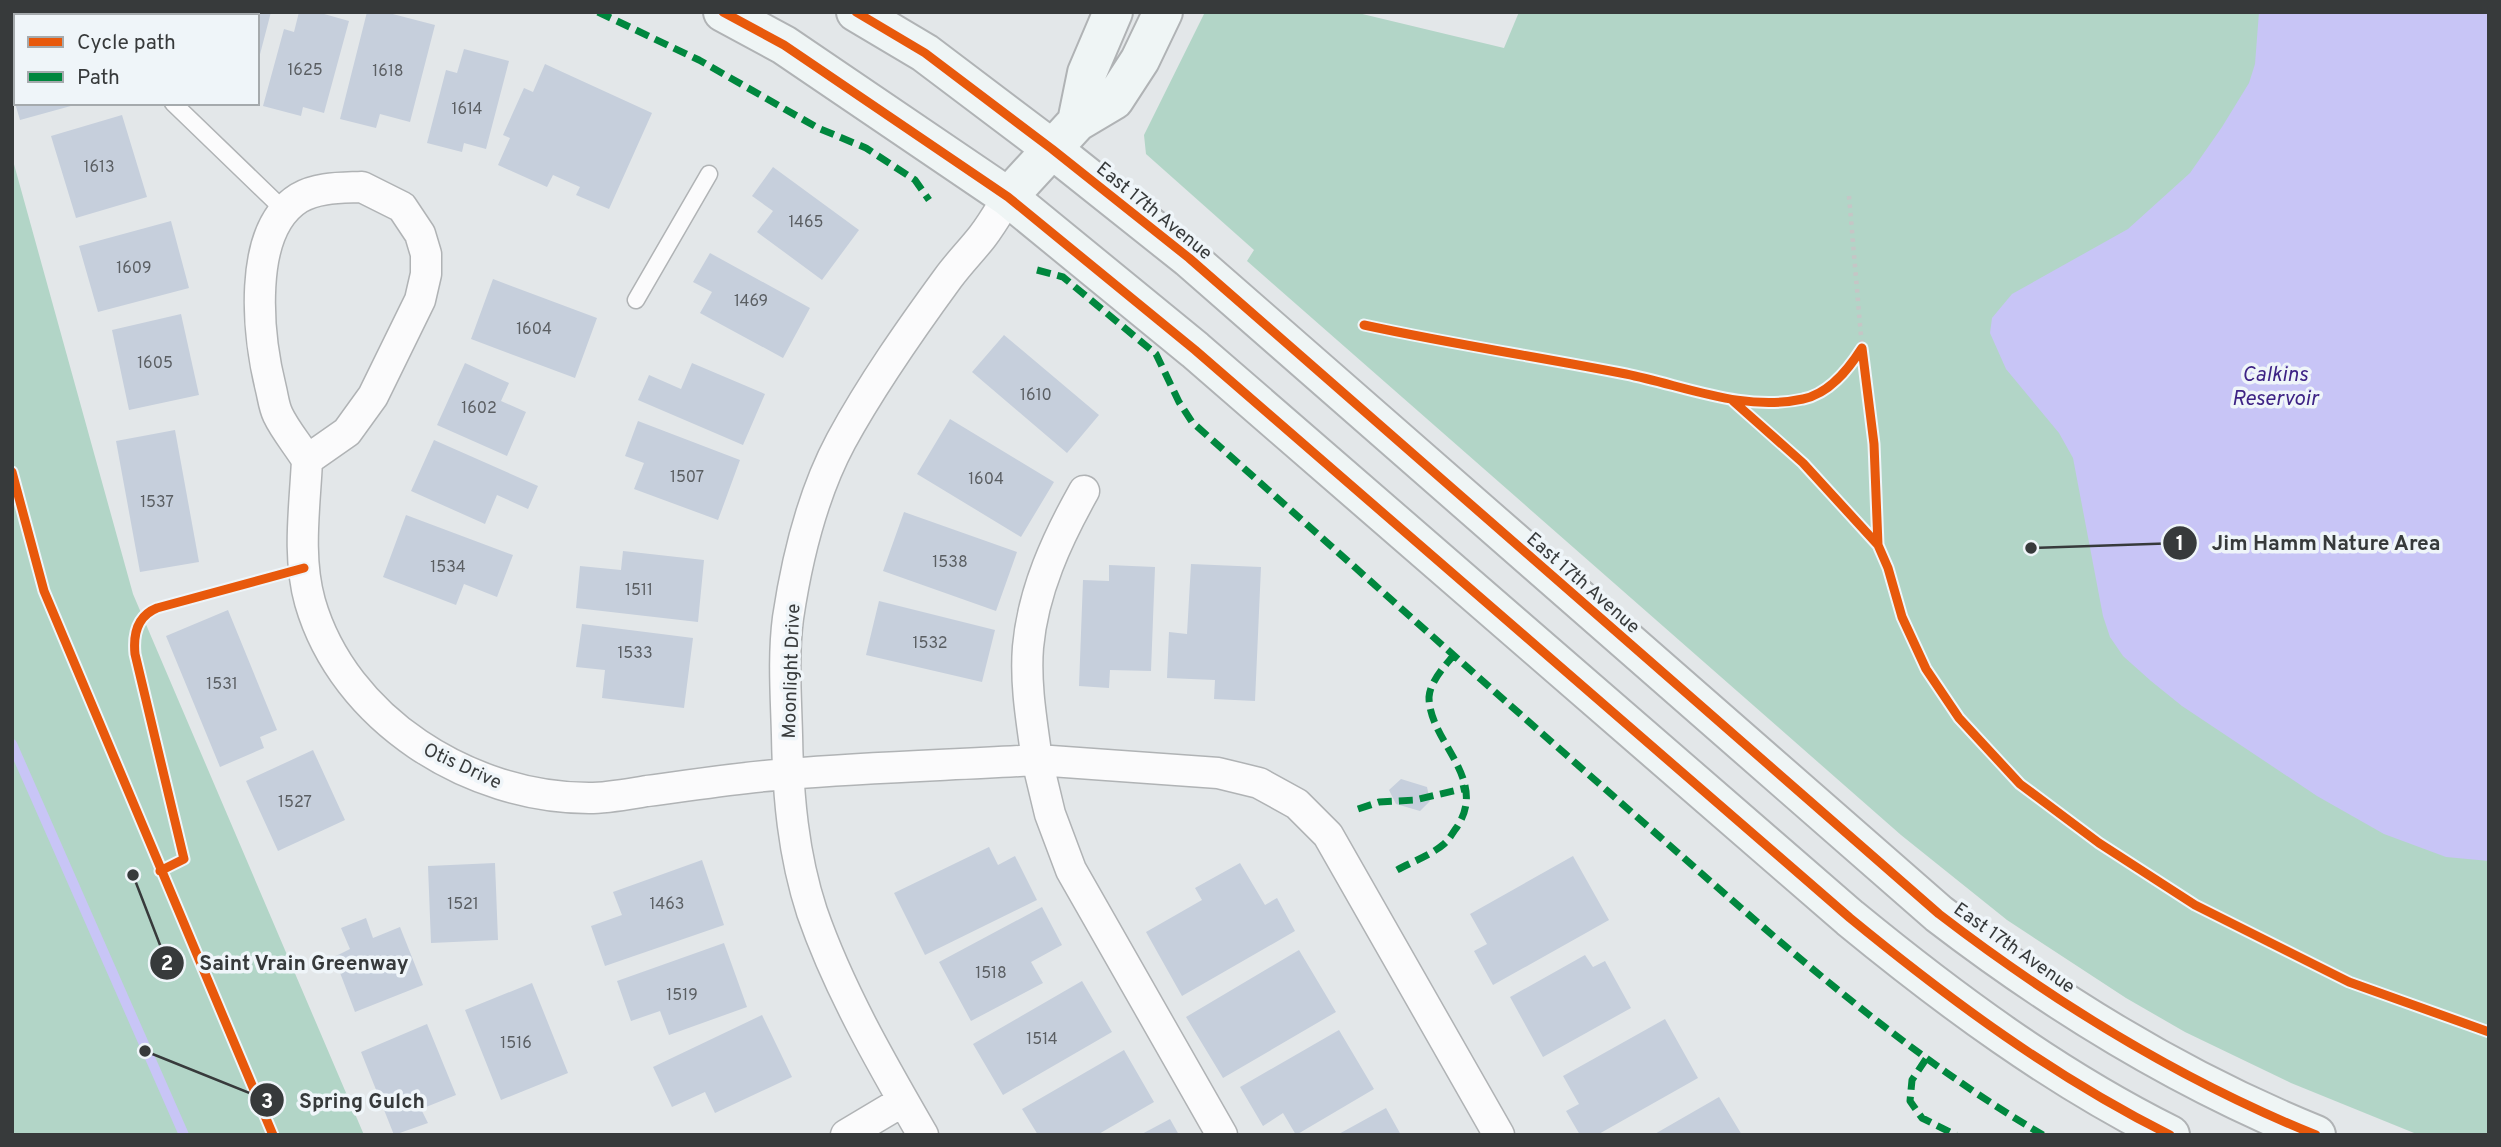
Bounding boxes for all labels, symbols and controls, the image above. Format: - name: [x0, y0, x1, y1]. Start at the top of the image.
- legend: [14, 14, 259, 105]
- text: Cycle path: [77, 30, 176, 57]
- house number: 1625: [287, 61, 323, 81]
- house number: 1618: [372, 62, 404, 82]
- text: Path: [77, 65, 120, 92]
- house number: 1614: [451, 100, 483, 120]
- street label: East 17th Avenue: [1091, 157, 1217, 266]
- house number: 1613: [83, 158, 115, 178]
- house number: 1465: [788, 213, 824, 233]
- house number: 1609: [116, 259, 152, 279]
- house number: 1469: [734, 292, 768, 312]
- house number: 1604: [516, 320, 552, 340]
- house number: 1605: [137, 354, 173, 374]
- water label: Calkins Reservoir: [2232, 362, 2320, 413]
- house number: 1610: [1020, 386, 1052, 406]
- house number: 1602: [461, 399, 497, 419]
- house number: 1507: [670, 468, 704, 488]
- house number: 1604: [968, 470, 1004, 490]
- house number: 1537: [140, 493, 174, 513]
- callout: Jim Hamm Nature Area: [2163, 522, 2455, 564]
- street label: East 17th Avenue: [1521, 528, 1644, 639]
- text: 1: [2176, 531, 2184, 558]
- text: Jim Hamm Nature Area: [2212, 531, 2440, 558]
- house number: 1538: [932, 553, 968, 573]
- house number: 1534: [430, 558, 466, 578]
- house number: 1511: [625, 581, 653, 601]
- street label: Moonlight Drive: [778, 603, 806, 739]
- house number: 1532: [912, 634, 948, 654]
- house number: 1533: [617, 644, 653, 664]
- house number: 1531: [206, 675, 238, 695]
- street label: Otis Drive: [419, 738, 505, 795]
- house number: 1527: [278, 793, 312, 813]
- house number: 1521: [447, 895, 479, 915]
- house number: 1463: [650, 895, 684, 915]
- street label: East 17th Avenue: [1949, 898, 2079, 999]
- callout: Saint Vrain Greenway: [150, 942, 423, 984]
- text: 2: [161, 951, 173, 978]
- text: Saint Vrain Greenway: [199, 951, 409, 978]
- house number: 1518: [975, 964, 1007, 984]
- house number: 1519: [666, 986, 698, 1006]
- house number: 1514: [1026, 1030, 1058, 1050]
- house number: 1516: [500, 1034, 532, 1054]
- callout: Spring Gulch: [250, 1079, 439, 1121]
- text: 3: [261, 1089, 273, 1116]
- text: Spring Gulch: [299, 1089, 425, 1116]

